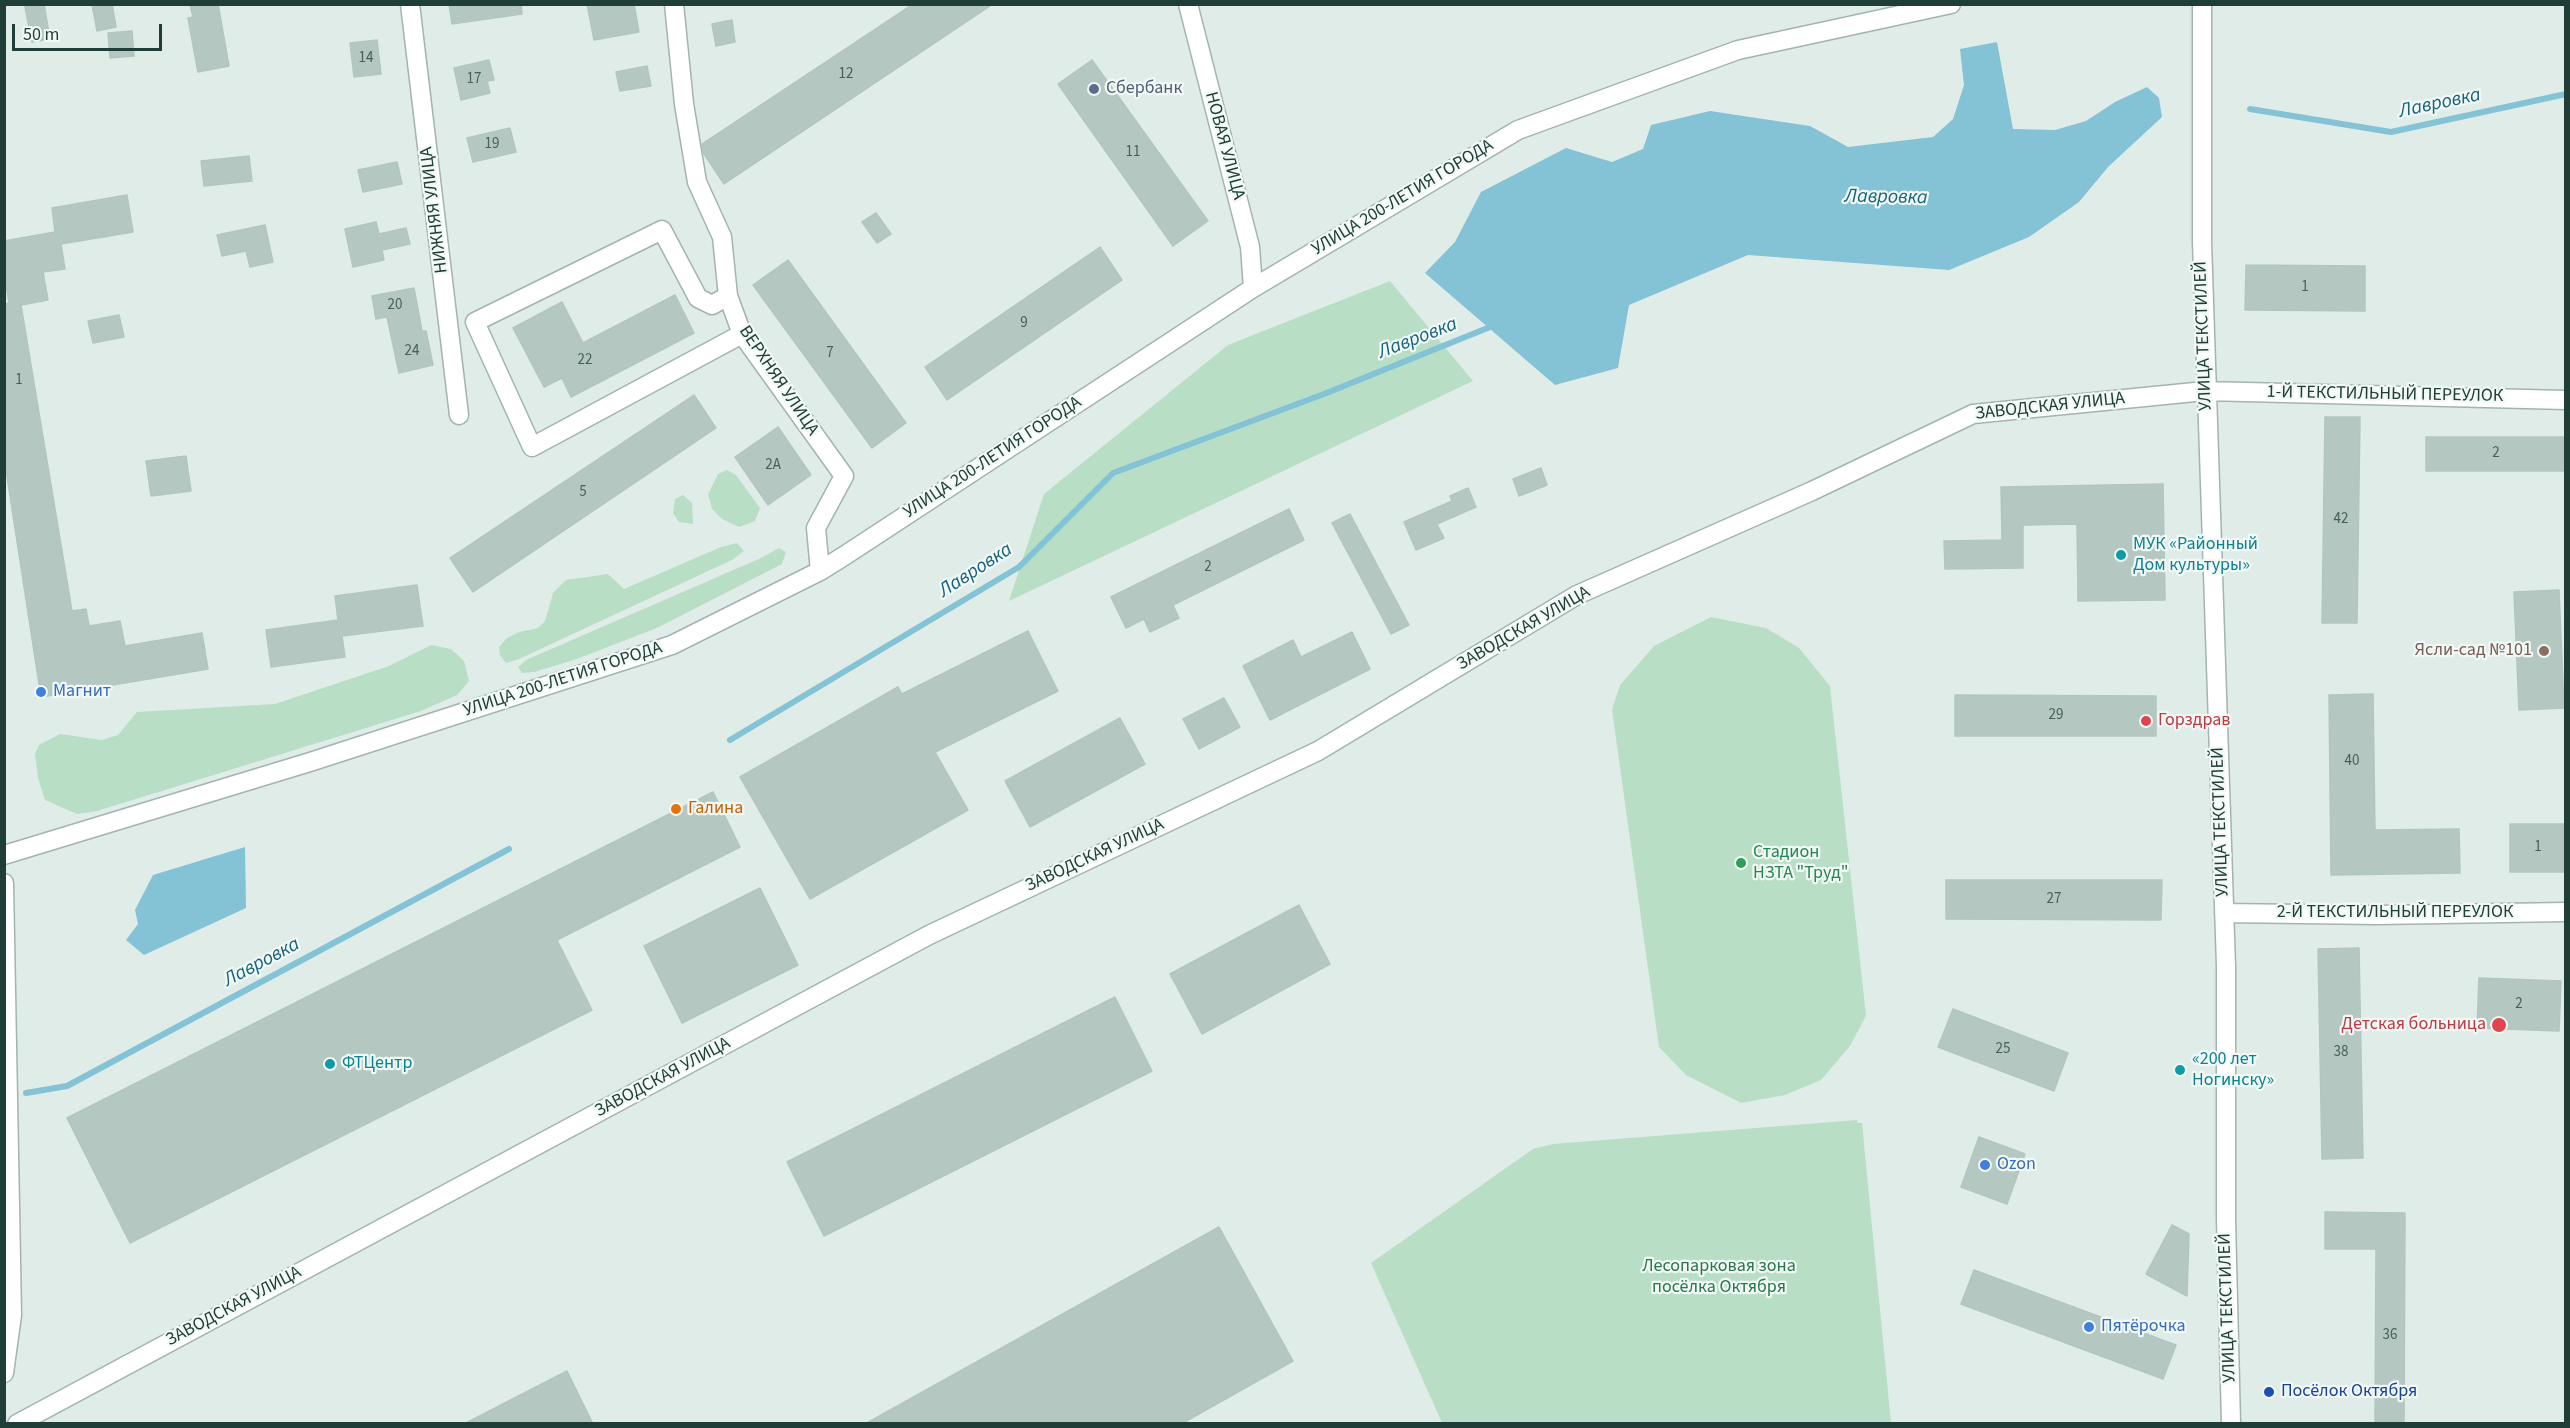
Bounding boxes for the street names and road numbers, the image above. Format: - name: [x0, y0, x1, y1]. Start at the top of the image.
- street label: НОВАЯ УЛИЦА: [1199, 90, 1249, 202]
- street label: УЛИЦА 200-ЛЕТИЯ ГОРОДА: [1308, 135, 1498, 261]
- street label: НИЖНЯЯ УЛИЦА: [417, 145, 453, 275]
- street label: УЛИЦА ТЕКСТИЛЕЙ: [2191, 261, 2217, 411]
- street label: ВЕРХНЯЯ УЛИЦА: [733, 322, 823, 440]
- street label: 1-Й ТЕКСТИЛЬНЫЙ ПЕРЕУЛОК: [2267, 382, 2503, 408]
- street label: ЗАВОДСКАЯ УЛИЦА: [1974, 388, 2126, 426]
- street label: УЛИЦА 200-ЛЕТИЯ ГОРОДА: [900, 392, 1086, 524]
- street label: ЗАВОДСКАЯ УЛИЦА: [1454, 582, 1594, 676]
- street label: УЛИЦА 200-ЛЕТИЯ ГОРОДА: [461, 638, 665, 722]
- street label: УЛИЦА ТЕКСТИЛЕЙ: [2208, 747, 2234, 897]
- street label: ЗАВОДСКАЯ УЛИЦА: [1022, 814, 1168, 898]
- street label: 2-Й ТЕКСТИЛЬНЫЙ ПЕРЕУЛОК: [2277, 902, 2513, 924]
- street label: ЗАВОДСКАЯ УЛИЦА: [592, 1033, 734, 1123]
- street label: УЛИЦА ТЕКСТИЛЕЙ: [2215, 1233, 2241, 1383]
- street label: ЗАВОДСКАЯ УЛИЦА: [163, 1262, 305, 1352]

